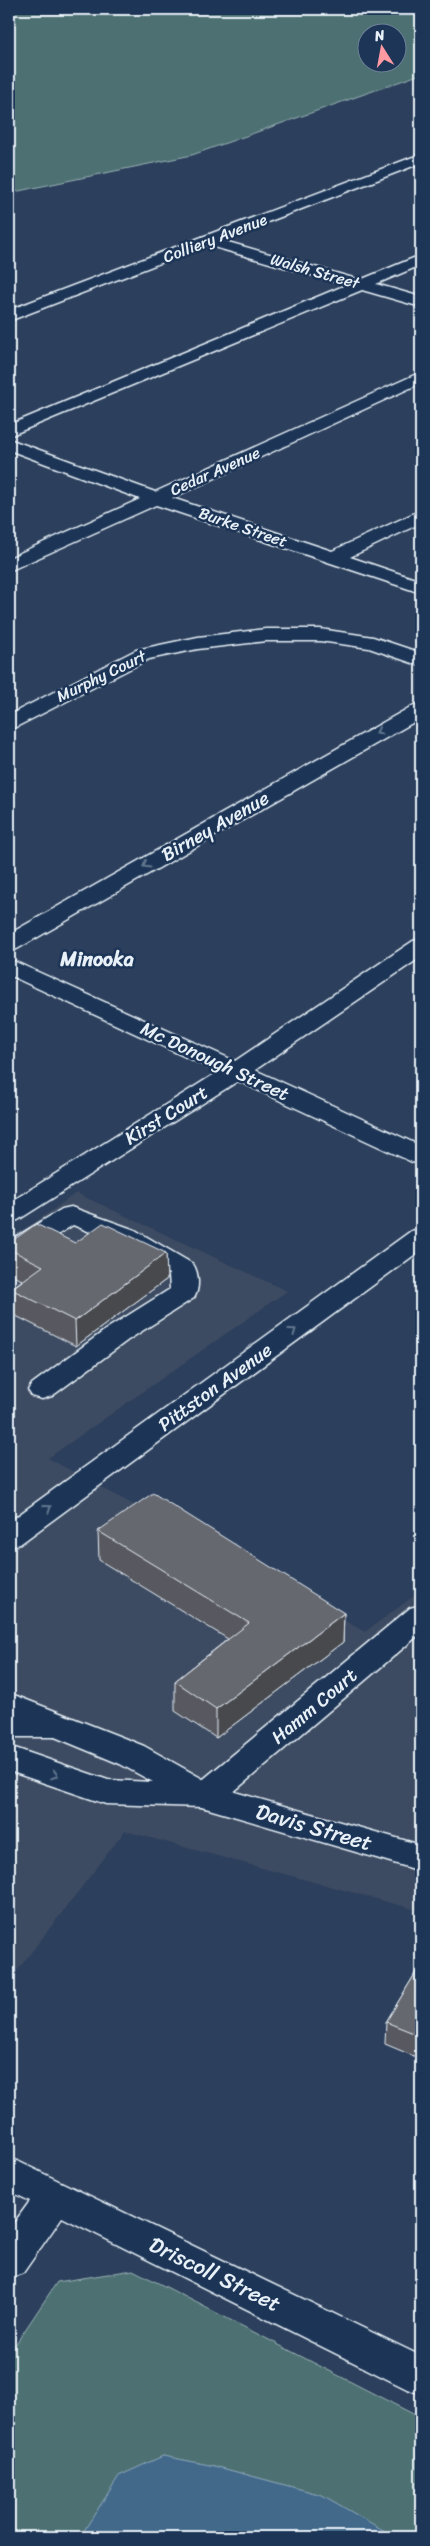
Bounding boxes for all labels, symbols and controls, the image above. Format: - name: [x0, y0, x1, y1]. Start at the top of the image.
- north arrow: [358, 22, 408, 72]
- text: N: [371, 22, 387, 49]
- street label: Colliery Avenue: [159, 205, 272, 271]
- street label: Walsh Street: [267, 244, 363, 298]
- street label: Cedar Avenue: [165, 438, 265, 504]
- street label: Burke Street: [195, 498, 291, 556]
- street label: Murphy Court: [51, 641, 152, 710]
- one-way arrow: [375, 726, 384, 736]
- street label: Birney Avenue: [155, 782, 276, 870]
- one-way arrow: [143, 859, 152, 869]
- district label: Minooka: [59, 942, 134, 977]
- street label: Mc Donough Street: [135, 1012, 295, 1110]
- street label: Kirst Court: [118, 1076, 214, 1154]
- one-way arrow: [287, 1328, 296, 1336]
- street label: Pittston Avenue: [151, 1334, 280, 1440]
- one-way arrow: [42, 1506, 51, 1514]
- street label: Hamm Court: [263, 1660, 365, 1752]
- one-way arrow: [50, 1769, 58, 1779]
- street label: Davis Street: [251, 1792, 377, 1862]
- street label: Driscoll Street: [142, 2225, 288, 2323]

